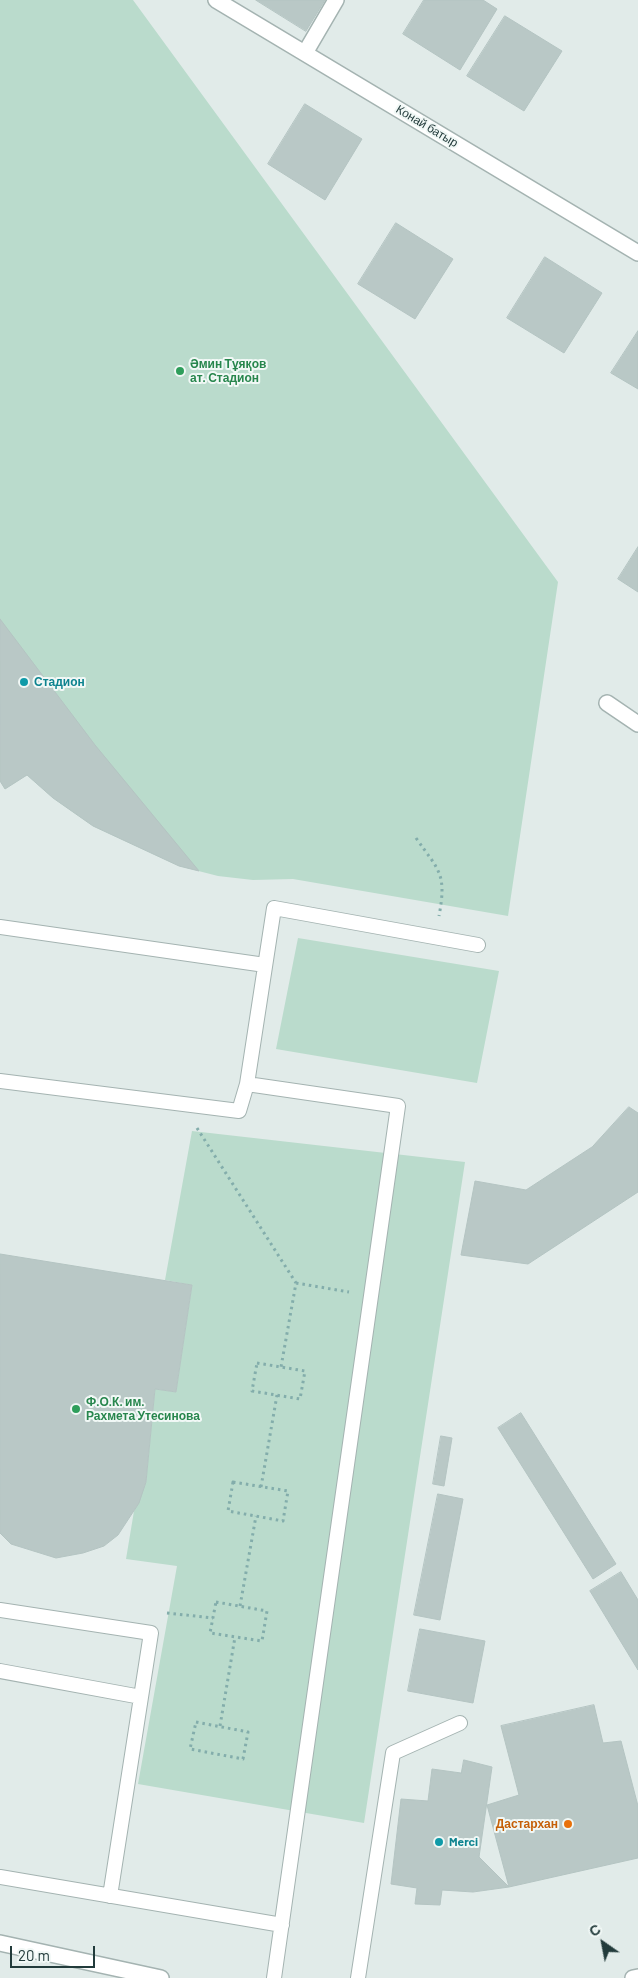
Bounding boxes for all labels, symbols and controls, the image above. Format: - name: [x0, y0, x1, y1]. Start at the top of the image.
- street label: Конай батыр: [393, 102, 461, 150]
- place label: Әмин Тұяқов ат. Стадион: [190, 357, 266, 385]
- marker: Әмин Тұяқов ат. Стадион: [174, 365, 186, 377]
- place label: Стадион: [34, 675, 85, 689]
- marker: Стадион: [18, 676, 30, 688]
- place label: Ф.О.К. им. Рахмета Утесинова: [86, 1395, 200, 1423]
- marker: Ф.О.К. им. Рахмета Утесинова: [70, 1403, 82, 1415]
- place label: Дастархан: [496, 1817, 558, 1831]
- marker: Дастархан: [562, 1818, 574, 1830]
- place label: Merci: [449, 1835, 478, 1849]
- marker: Merci: [433, 1836, 445, 1848]
- north arrow: [578, 1918, 628, 1968]
- text: С: [586, 1920, 603, 1940]
- scale bar: [12, 1936, 98, 1968]
- text: 20 m: [18, 1946, 50, 1964]

